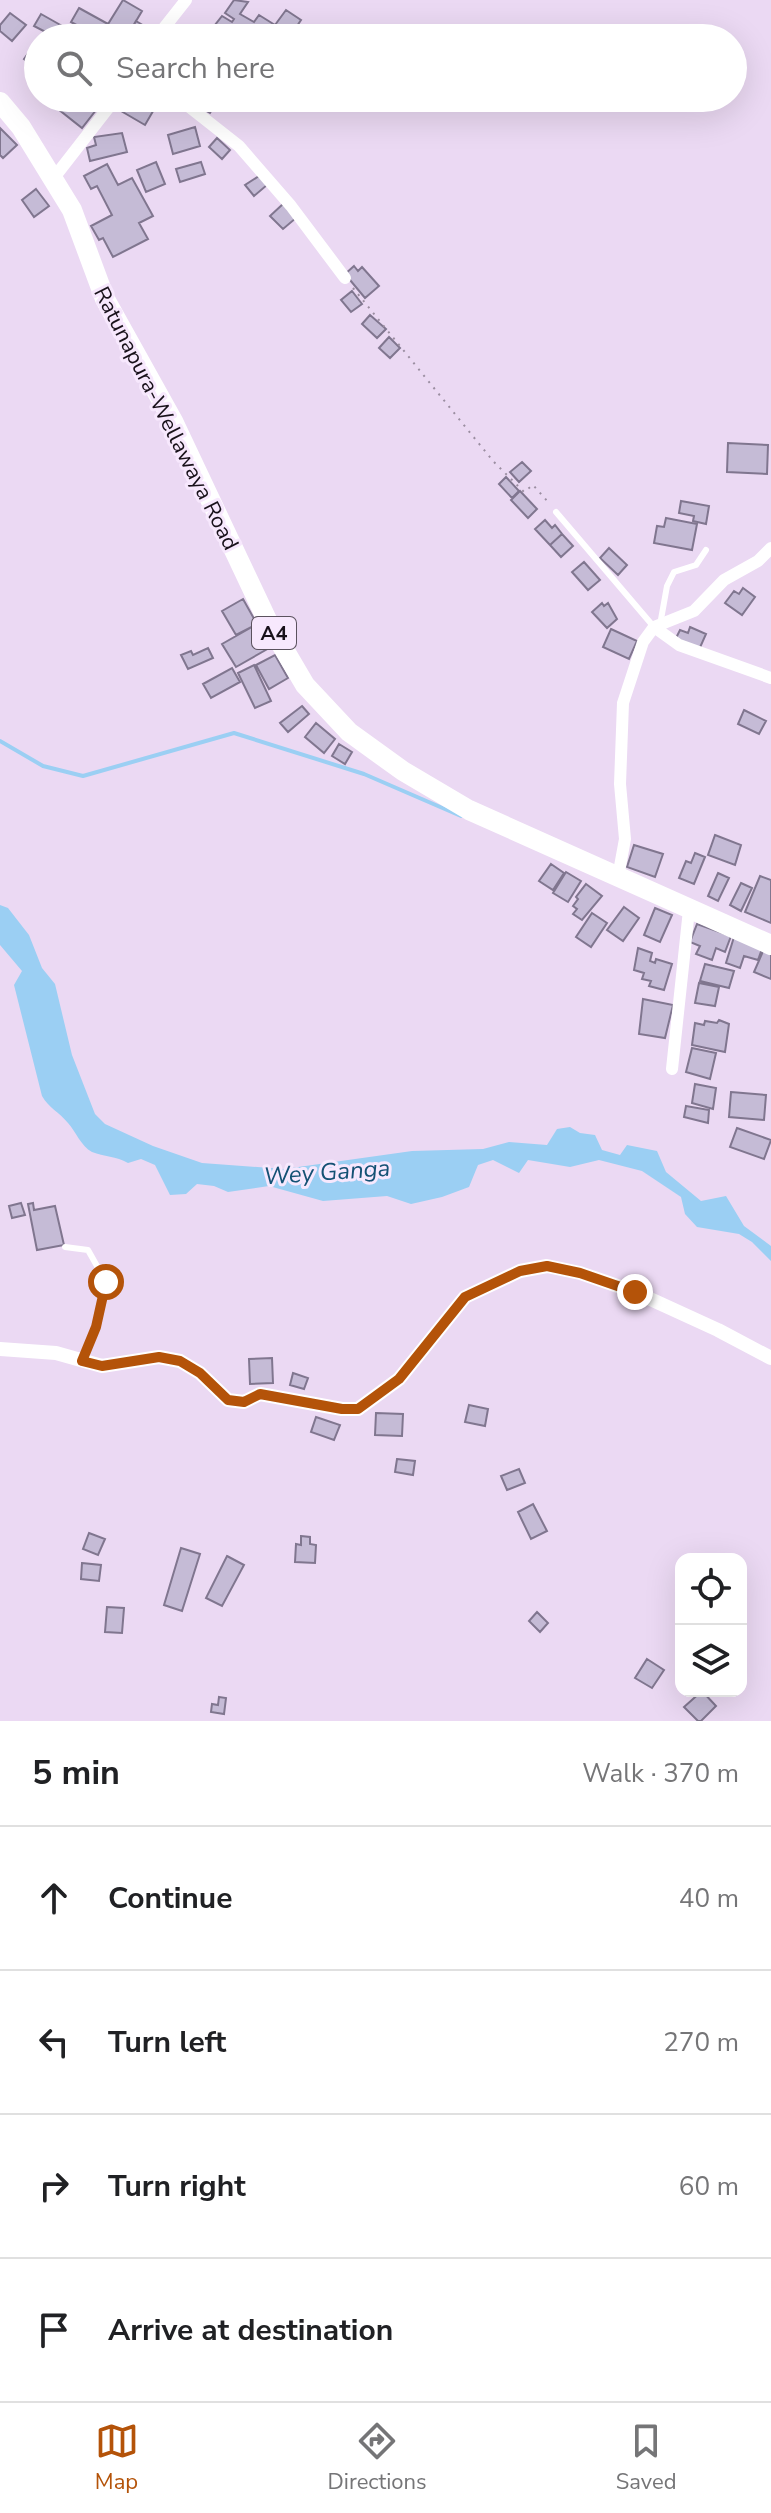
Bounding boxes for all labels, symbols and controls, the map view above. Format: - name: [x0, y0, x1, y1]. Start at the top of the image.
- search box: [24, 24, 747, 112]
- icon: search: [52, 46, 96, 90]
- text: Search here: [116, 48, 275, 89]
- street label: Ratunapura-Wellawaya Road: [86, 282, 246, 555]
- road number: A4: [252, 617, 296, 649]
- water label: Wey Ganga: [263, 1152, 391, 1192]
- route start: [88, 1264, 124, 1300]
- route end: [617, 1274, 653, 1310]
- map controls: [675, 1553, 747, 1697]
- button: locate: [675, 1553, 747, 1625]
- button: layers: [675, 1625, 747, 1697]
- text: 5 min: [32, 1750, 120, 1796]
- text: Walk · 370 m: [582, 1756, 739, 1791]
- icon: ahead: [32, 1876, 76, 1920]
- text: Continue: [108, 1878, 233, 1919]
- text: 40 m: [679, 1881, 739, 1916]
- icon: left: [32, 2020, 76, 2064]
- text: Turn left: [108, 2022, 226, 2063]
- text: 270 m: [663, 2025, 739, 2060]
- icon: right: [32, 2164, 76, 2208]
- text: Turn right: [108, 2166, 246, 2207]
- text: 60 m: [679, 2169, 739, 2204]
- icon: arrive: [32, 2308, 76, 2352]
- text: Arrive at destination: [108, 2310, 393, 2351]
- tab: Map: [95, 2419, 139, 2497]
- tab: Directions: [328, 2419, 427, 2497]
- tab: Saved: [616, 2419, 676, 2497]

